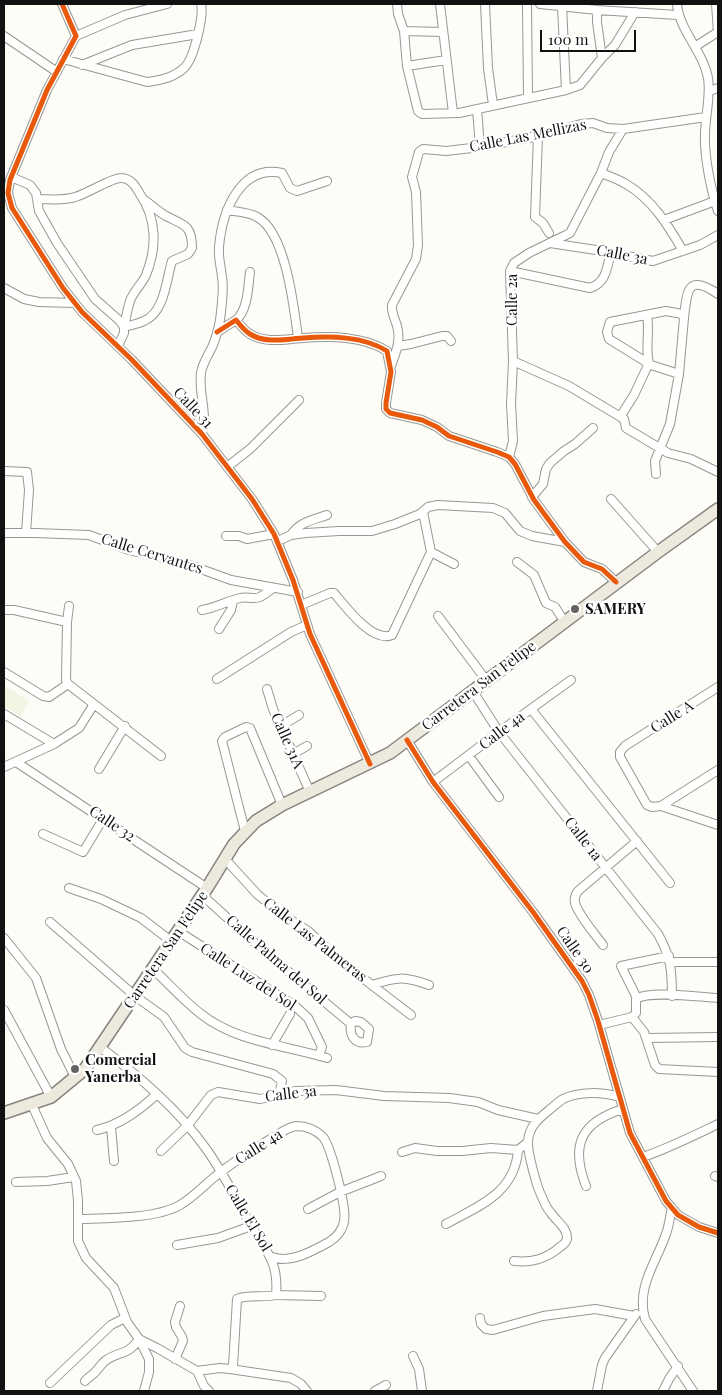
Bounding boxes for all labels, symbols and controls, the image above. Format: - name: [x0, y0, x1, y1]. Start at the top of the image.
- scale bar: [542, 20, 638, 52]
- text: 100 m: [548, 29, 589, 49]
- street label: Calle Las Mellizas: [468, 116, 588, 156]
- street label: Calle 3a: [595, 241, 649, 269]
- street label: Calle 2a: [503, 274, 521, 326]
- street label: Calle 31: [169, 384, 217, 432]
- street label: Calle Cervantes: [99, 530, 205, 578]
- place label: SAMERY: [585, 600, 646, 618]
- marker: SAMERY: [569, 603, 581, 615]
- street label: Carretera San Felipe: [418, 637, 540, 735]
- street label: Calle A: [647, 697, 697, 737]
- street label: Calle 4a: [476, 708, 528, 754]
- street label: Calle 31A: [267, 710, 307, 772]
- street label: Calle 32: [86, 802, 138, 846]
- street label: Calle 1a: [560, 814, 606, 864]
- street label: Carretera San Felipe: [120, 888, 212, 1012]
- street label: Calle Las Palmeras: [260, 894, 370, 986]
- street label: Calle Palma del Sol: [222, 911, 330, 1009]
- street label: Calle 30: [552, 923, 598, 977]
- street label: Calle Luz del Sol: [197, 939, 299, 1015]
- place label: Comercial Yanerba: [85, 1051, 156, 1086]
- marker: Comercial Yanerba: [69, 1063, 81, 1075]
- street label: Calle 3a: [264, 1082, 318, 1106]
- street label: Calle 4a: [232, 1125, 286, 1169]
- street label: Calle El Sol: [221, 1181, 275, 1255]

